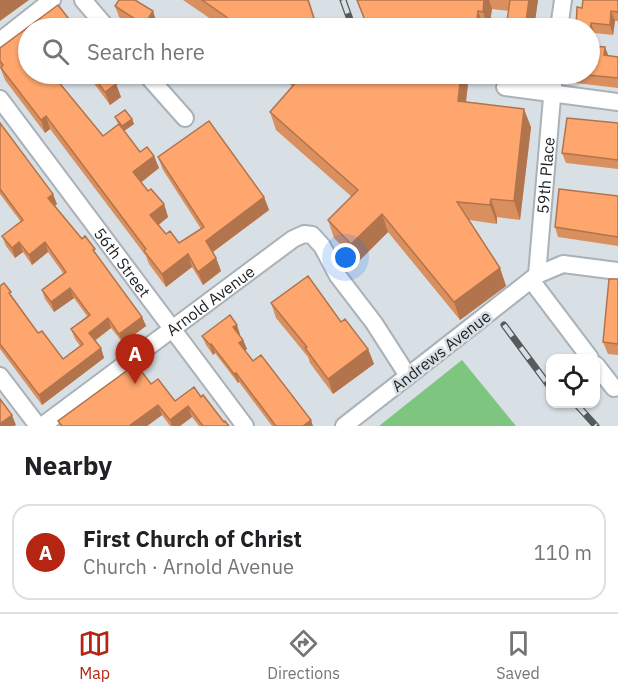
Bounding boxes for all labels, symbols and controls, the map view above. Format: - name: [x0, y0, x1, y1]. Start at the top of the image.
- search box: [18, 18, 600, 84]
- icon: search: [39, 35, 72, 68]
- text: Search here: [87, 37, 205, 66]
- street label: 59th Place: [532, 136, 559, 215]
- street label: 56th Street: [90, 224, 155, 301]
- your location: [331, 243, 360, 272]
- street label: Arnold Avenue: [162, 261, 259, 340]
- street label: Andrews Avenue: [387, 306, 495, 396]
- pin: A: [116, 334, 154, 384]
- map controls: [546, 354, 600, 408]
- button: locate: [546, 354, 600, 408]
- text: Nearby: [24, 448, 112, 482]
- text: First Church of Christ: [83, 524, 302, 553]
- text: A: [39, 539, 52, 566]
- text: 110 m: [534, 539, 592, 566]
- text: Church · Arnold Avenue: [83, 553, 294, 580]
- tab: Map: [78, 627, 111, 683]
- tab: Directions: [267, 627, 340, 683]
- tab: Saved: [496, 627, 540, 683]

